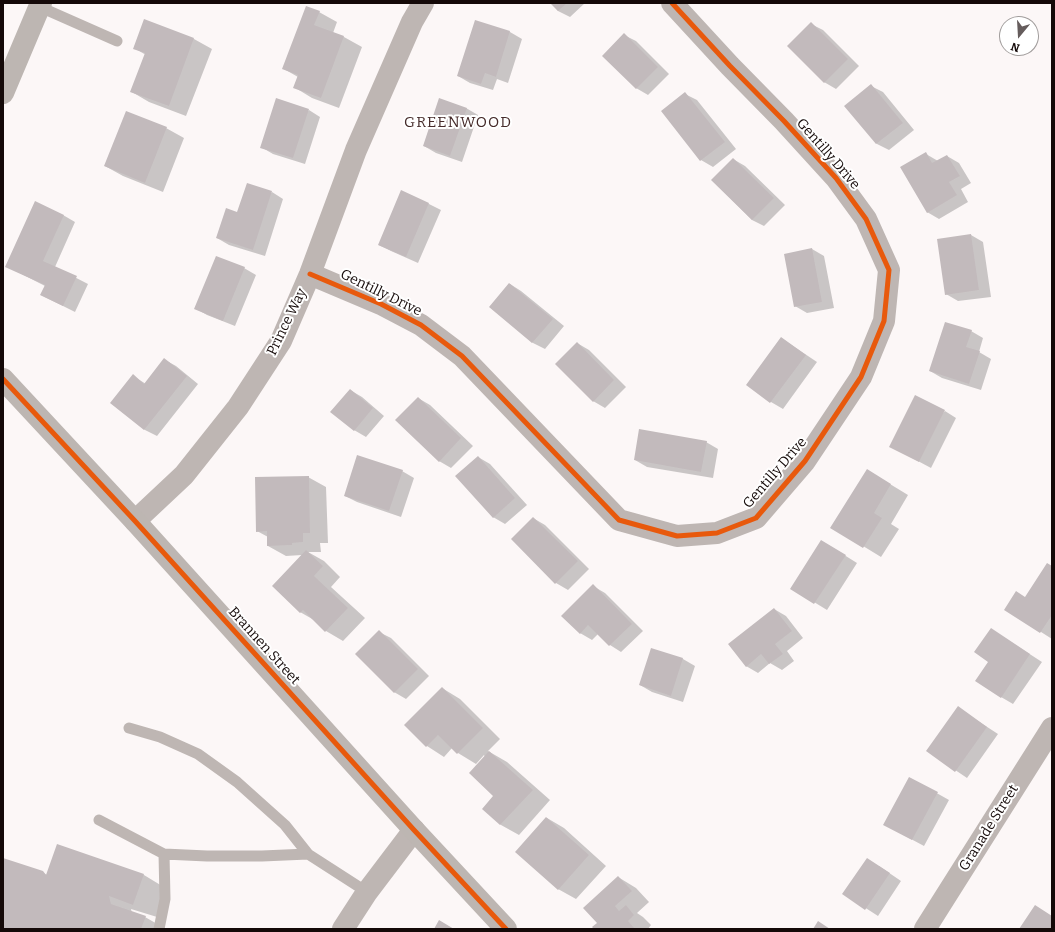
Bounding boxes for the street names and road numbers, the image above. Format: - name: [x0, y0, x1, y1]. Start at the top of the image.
- street label: Gentilly Drive: [793, 115, 863, 193]
- street label: Gentilly Drive: [337, 266, 425, 320]
- street label: Prince Way: [264, 286, 310, 358]
- street label: Gentilly Drive: [740, 434, 810, 512]
- street label: Brannen Street: [225, 604, 303, 688]
- street label: Granade Street: [956, 782, 1022, 874]

